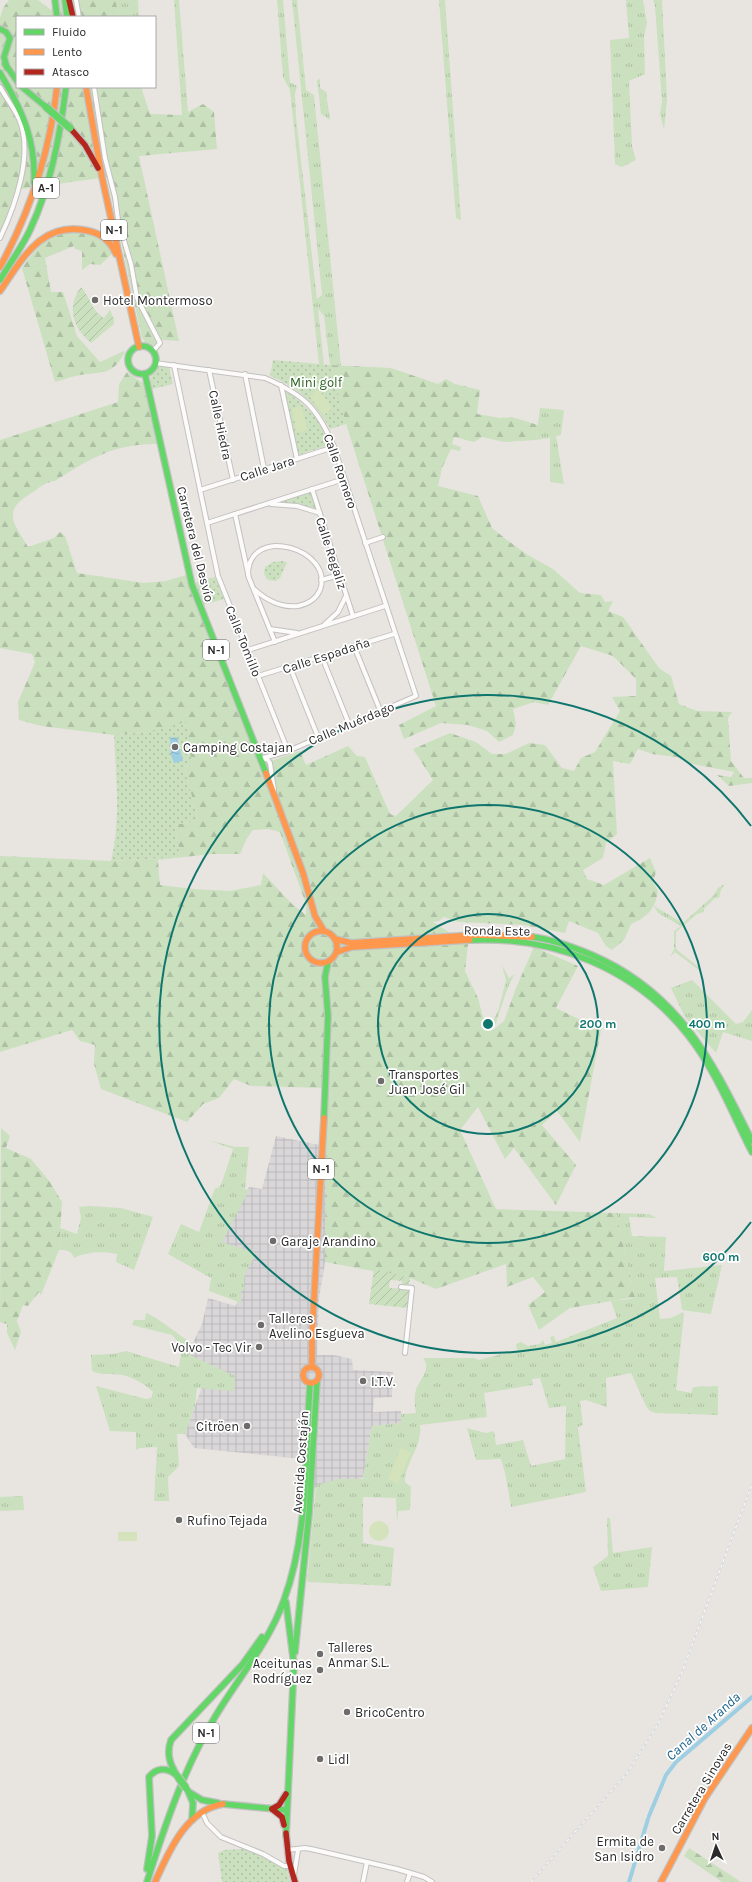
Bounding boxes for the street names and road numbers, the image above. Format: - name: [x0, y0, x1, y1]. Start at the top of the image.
- road number: A-1: [33, 178, 59, 198]
- road number: N-1: [101, 220, 127, 240]
- street label: Calle Hiedra: [206, 389, 235, 461]
- street label: Calle Romero: [321, 432, 360, 510]
- street label: Calle Jara: [238, 453, 296, 484]
- street label: Carretera del Desvío: [174, 485, 217, 603]
- street label: Calle Regaliz: [313, 515, 350, 591]
- street label: Calle Tomillo: [222, 604, 265, 679]
- street label: Calle Espadaña: [281, 634, 372, 677]
- road number: N-1: [203, 640, 229, 660]
- street label: Calle Muérdago: [306, 699, 396, 748]
- street label: Ronda Este: [464, 922, 531, 939]
- road number: N-1: [308, 1159, 334, 1179]
- street label: Avenida Costaján: [289, 1410, 312, 1514]
- road number: N-1: [193, 1723, 219, 1743]
- street label: Carretera Sinovas: [668, 1739, 735, 1837]

